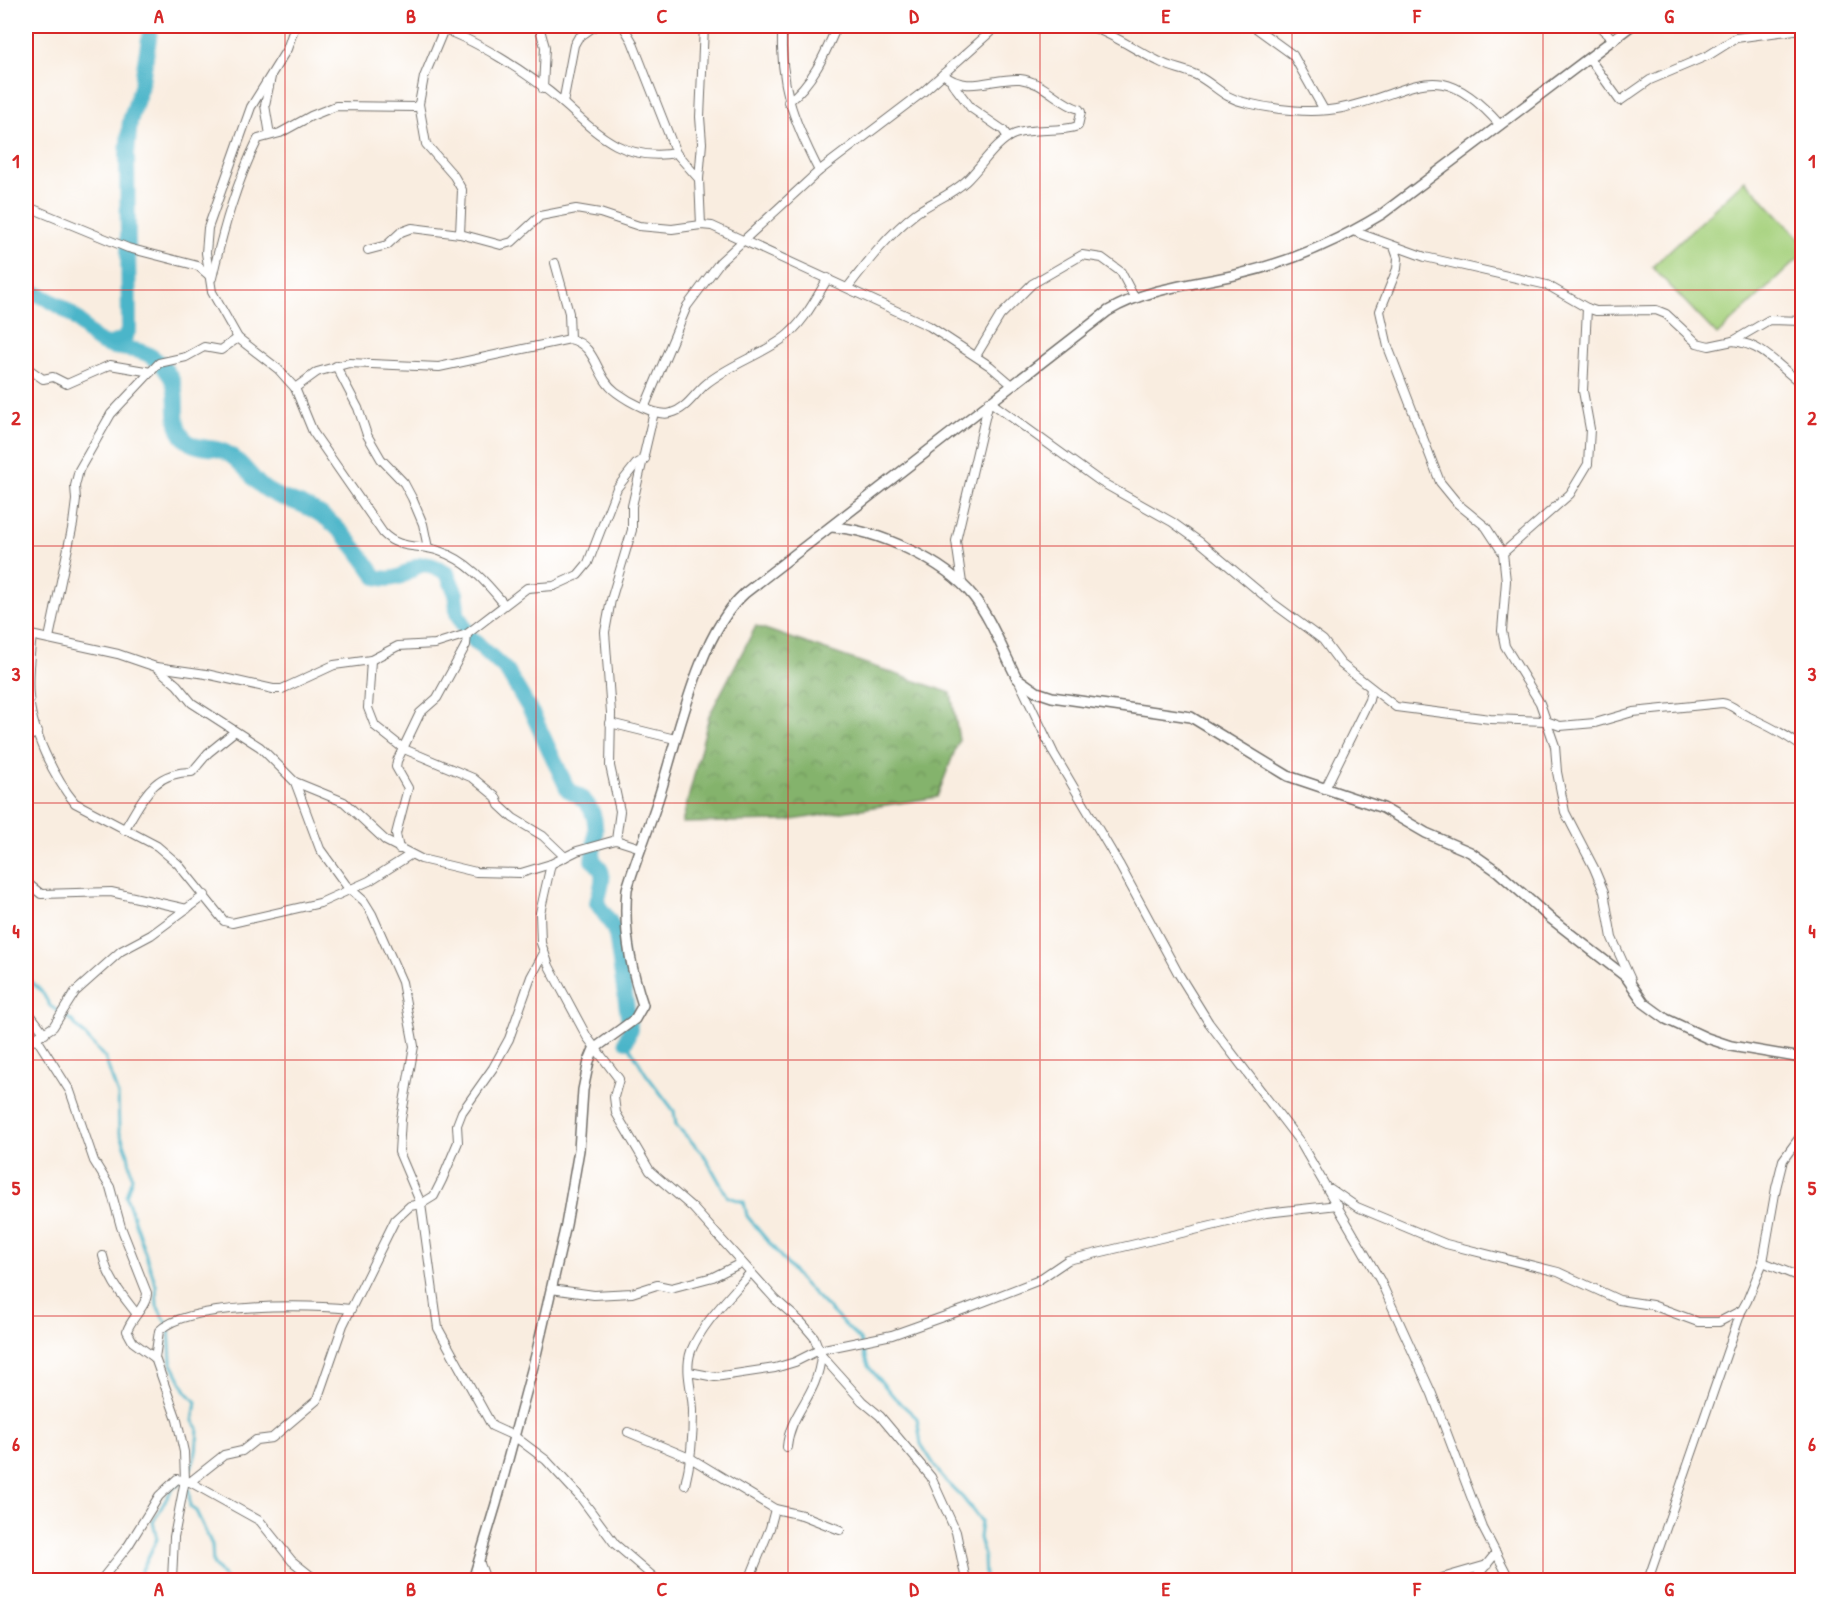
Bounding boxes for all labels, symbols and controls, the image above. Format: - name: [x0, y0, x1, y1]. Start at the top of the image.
- text: A: [154, 2, 164, 29]
- text: B: [406, 2, 416, 29]
- text: C: [657, 2, 668, 29]
- text: D: [909, 2, 919, 29]
- text: E: [1162, 2, 1171, 29]
- text: F: [1412, 2, 1422, 29]
- text: G: [1664, 2, 1674, 29]
- text: 1: [12, 147, 20, 174]
- text: 1: [1808, 147, 1816, 174]
- text: 2: [11, 404, 21, 431]
- text: 2: [1807, 404, 1817, 431]
- text: 3: [12, 660, 21, 687]
- text: 3: [1808, 660, 1817, 687]
- text: 4: [12, 917, 20, 944]
- text: 4: [1808, 917, 1816, 944]
- text: 5: [12, 1174, 21, 1201]
- text: 5: [1808, 1174, 1817, 1201]
- text: 6: [12, 1430, 20, 1457]
- text: 6: [1808, 1430, 1816, 1457]
- text: A: [154, 1575, 164, 1602]
- text: B: [406, 1575, 416, 1602]
- text: C: [657, 1575, 668, 1602]
- text: D: [909, 1575, 919, 1602]
- text: E: [1162, 1575, 1171, 1602]
- text: F: [1412, 1575, 1422, 1602]
- text: G: [1664, 1575, 1674, 1602]

